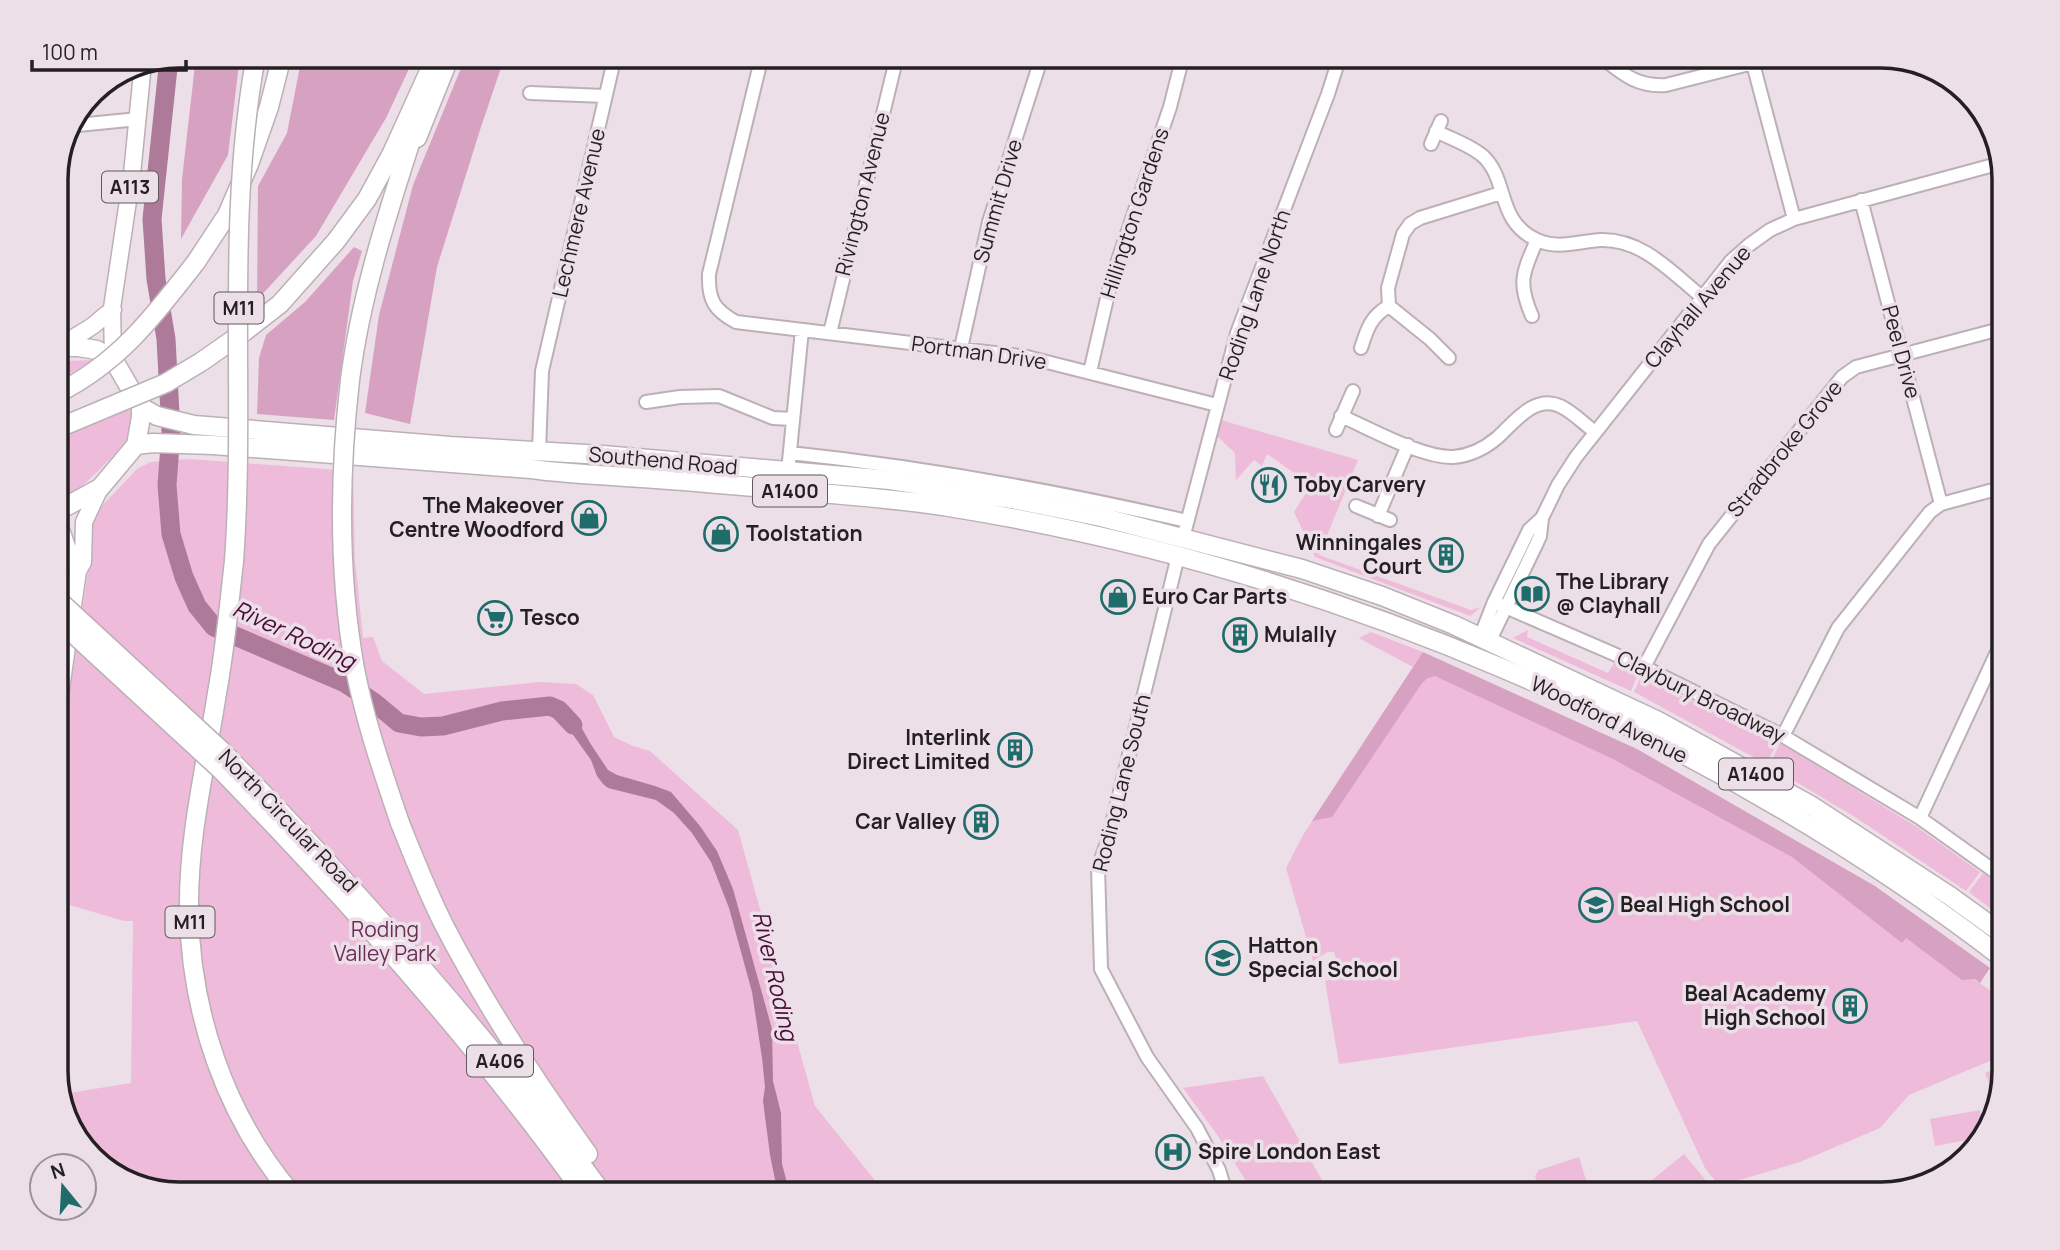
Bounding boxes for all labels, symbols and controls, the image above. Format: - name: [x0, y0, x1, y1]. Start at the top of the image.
- scale bar: [32, 28, 186, 72]
- text: 100 m: [42, 38, 98, 66]
- street label: Rivington Avenue: [828, 109, 896, 278]
- street label: Hillington Gardens: [1093, 124, 1175, 302]
- street label: Lechmere Avenue: [545, 125, 611, 300]
- street label: Summit Drive: [966, 136, 1028, 266]
- road number: A113: [102, 172, 158, 202]
- street label: Roding Lane North: [1212, 206, 1296, 384]
- street label: Clayhall Avenue: [1638, 239, 1757, 374]
- road number: M11: [215, 292, 264, 324]
- street label: Peel Drive: [1876, 302, 1928, 401]
- street label: Portman Drive: [910, 329, 1049, 375]
- street label: Stradbroke Grove: [1720, 374, 1848, 523]
- street label: Southend Road: [587, 440, 739, 480]
- restaurant icon: Toby Carvery: [1250, 466, 1288, 504]
- place label: Toby Carvery: [1294, 470, 1426, 498]
- road number: A1400: [753, 476, 827, 506]
- place label: The Makeover Centre Woodford: [389, 491, 564, 543]
- shop icon: The Makeover Centre Woodford: [570, 499, 608, 537]
- shop icon: Toolstation: [702, 515, 740, 553]
- place label: Toolstation: [746, 519, 863, 547]
- place label: Winningales Court: [1296, 528, 1422, 580]
- building icon: Winningales Court: [1427, 536, 1465, 574]
- place label: The Library @ Clayhall: [1556, 567, 1669, 619]
- library icon: The Library @ Clayhall: [1513, 575, 1551, 613]
- shop icon: Euro Car Parts: [1099, 578, 1137, 616]
- place label: Euro Car Parts: [1142, 582, 1287, 610]
- water label: River Roding: [228, 592, 363, 677]
- supermarket icon: Tesco: [476, 599, 514, 637]
- place label: Tesco: [520, 603, 580, 631]
- building icon: Mulally: [1221, 616, 1259, 654]
- place label: Mulally: [1264, 620, 1337, 648]
- street label: Claybury Broadway: [1613, 643, 1790, 749]
- street label: Woodford Avenue: [1526, 669, 1692, 769]
- street label: Roding Lane South: [1085, 691, 1157, 874]
- place label: Interlink Direct Limited: [847, 723, 991, 775]
- building icon: Interlink Direct Limited: [996, 731, 1034, 769]
- street label: North Circular Road: [213, 743, 364, 898]
- road number: A1400: [1719, 758, 1793, 790]
- building icon: Car Valley: [962, 803, 1000, 841]
- place label: Car Valley: [855, 807, 956, 835]
- school or university icon: Beal High School: [1577, 886, 1615, 924]
- place label: Beal High School: [1620, 890, 1790, 918]
- road number: M11: [166, 906, 214, 938]
- water label: River Roding: [746, 908, 807, 1046]
- park label: Roding Valley Park: [334, 915, 437, 967]
- place label: Hatton Special School: [1248, 931, 1398, 983]
- school or university icon: Hatton Special School: [1204, 939, 1242, 977]
- place label: Beal Academy High School: [1685, 979, 1826, 1031]
- building icon: Beal Academy High School: [1831, 987, 1869, 1025]
- road number: A406: [467, 1046, 533, 1077]
- hospital icon: Spire London East: [1154, 1133, 1192, 1171]
- place label: Spire London East: [1198, 1137, 1381, 1165]
- north arrow: [28, 1152, 98, 1222]
- text: N: [47, 1156, 68, 1185]

